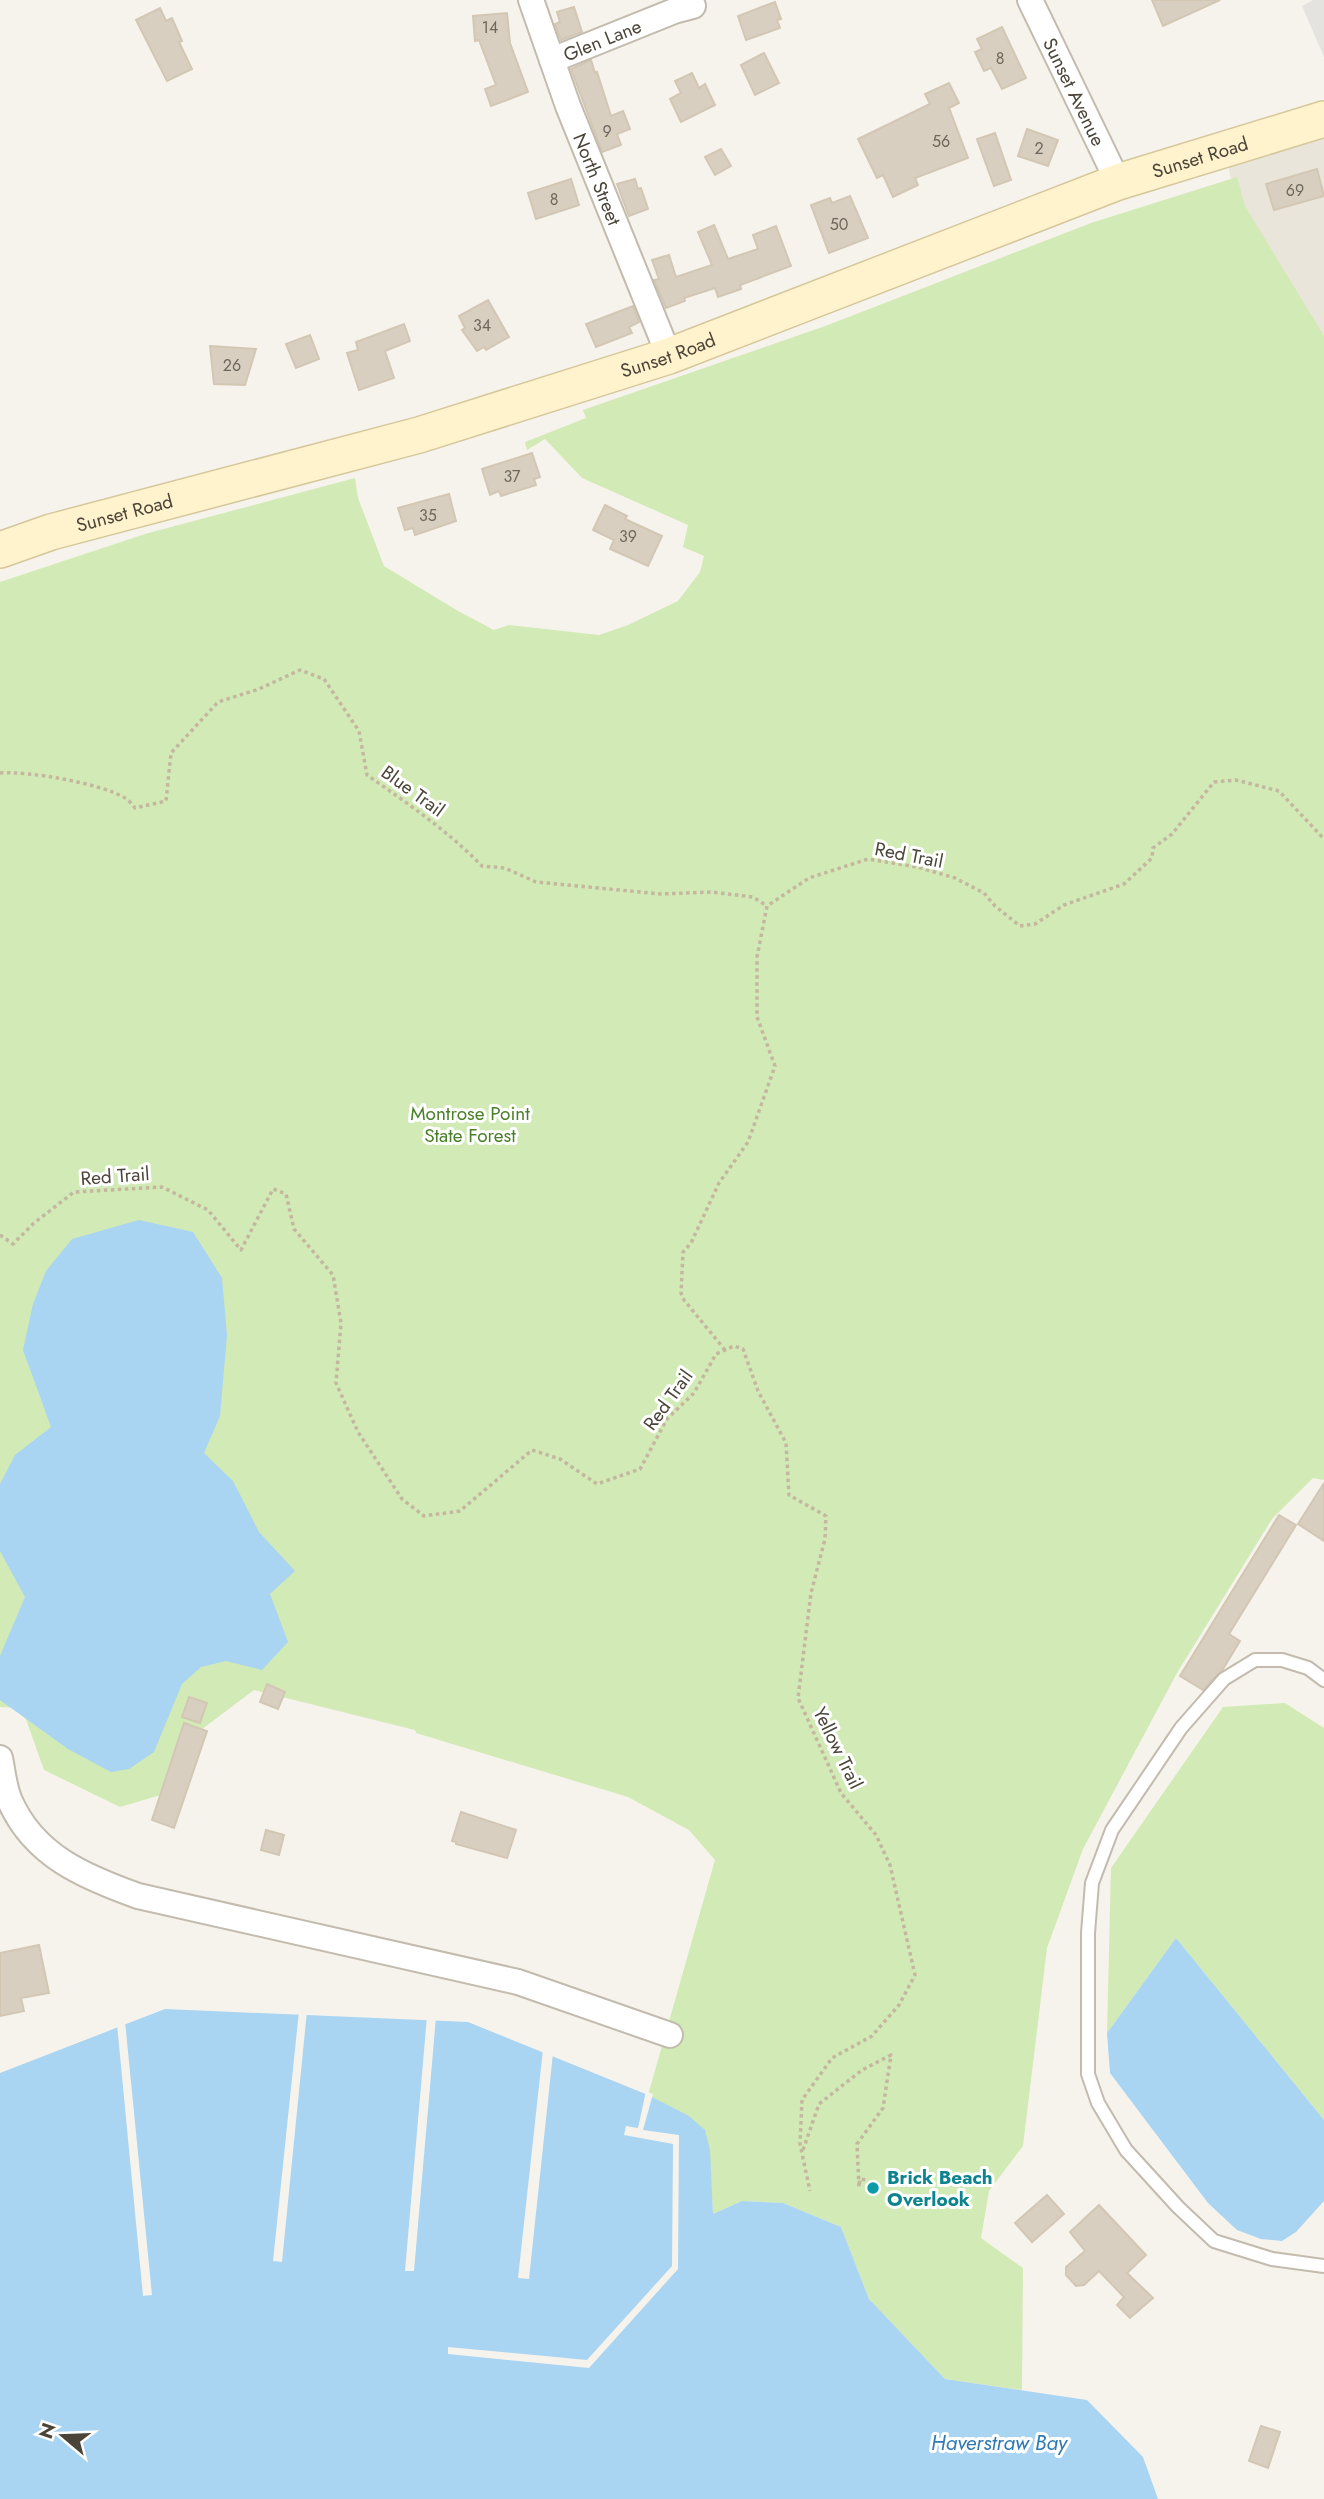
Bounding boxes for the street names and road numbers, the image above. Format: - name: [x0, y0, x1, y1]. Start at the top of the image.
- street label: Glen Lane: [559, 12, 645, 68]
- street label: Sunset Avenue: [1037, 33, 1112, 151]
- street label: North Street: [567, 129, 628, 230]
- street label: Sunset Road: [1149, 130, 1251, 184]
- street label: Sunset Road: [617, 326, 719, 384]
- street label: Sunset Road: [73, 487, 176, 538]
- street label: Blue Trail: [376, 759, 450, 823]
- street label: Red Trail: [872, 835, 946, 875]
- street label: Red Trail: [80, 1160, 150, 1192]
- street label: Red Trail: [637, 1364, 699, 1436]
- street label: Yellow Trail: [807, 1702, 869, 1794]

